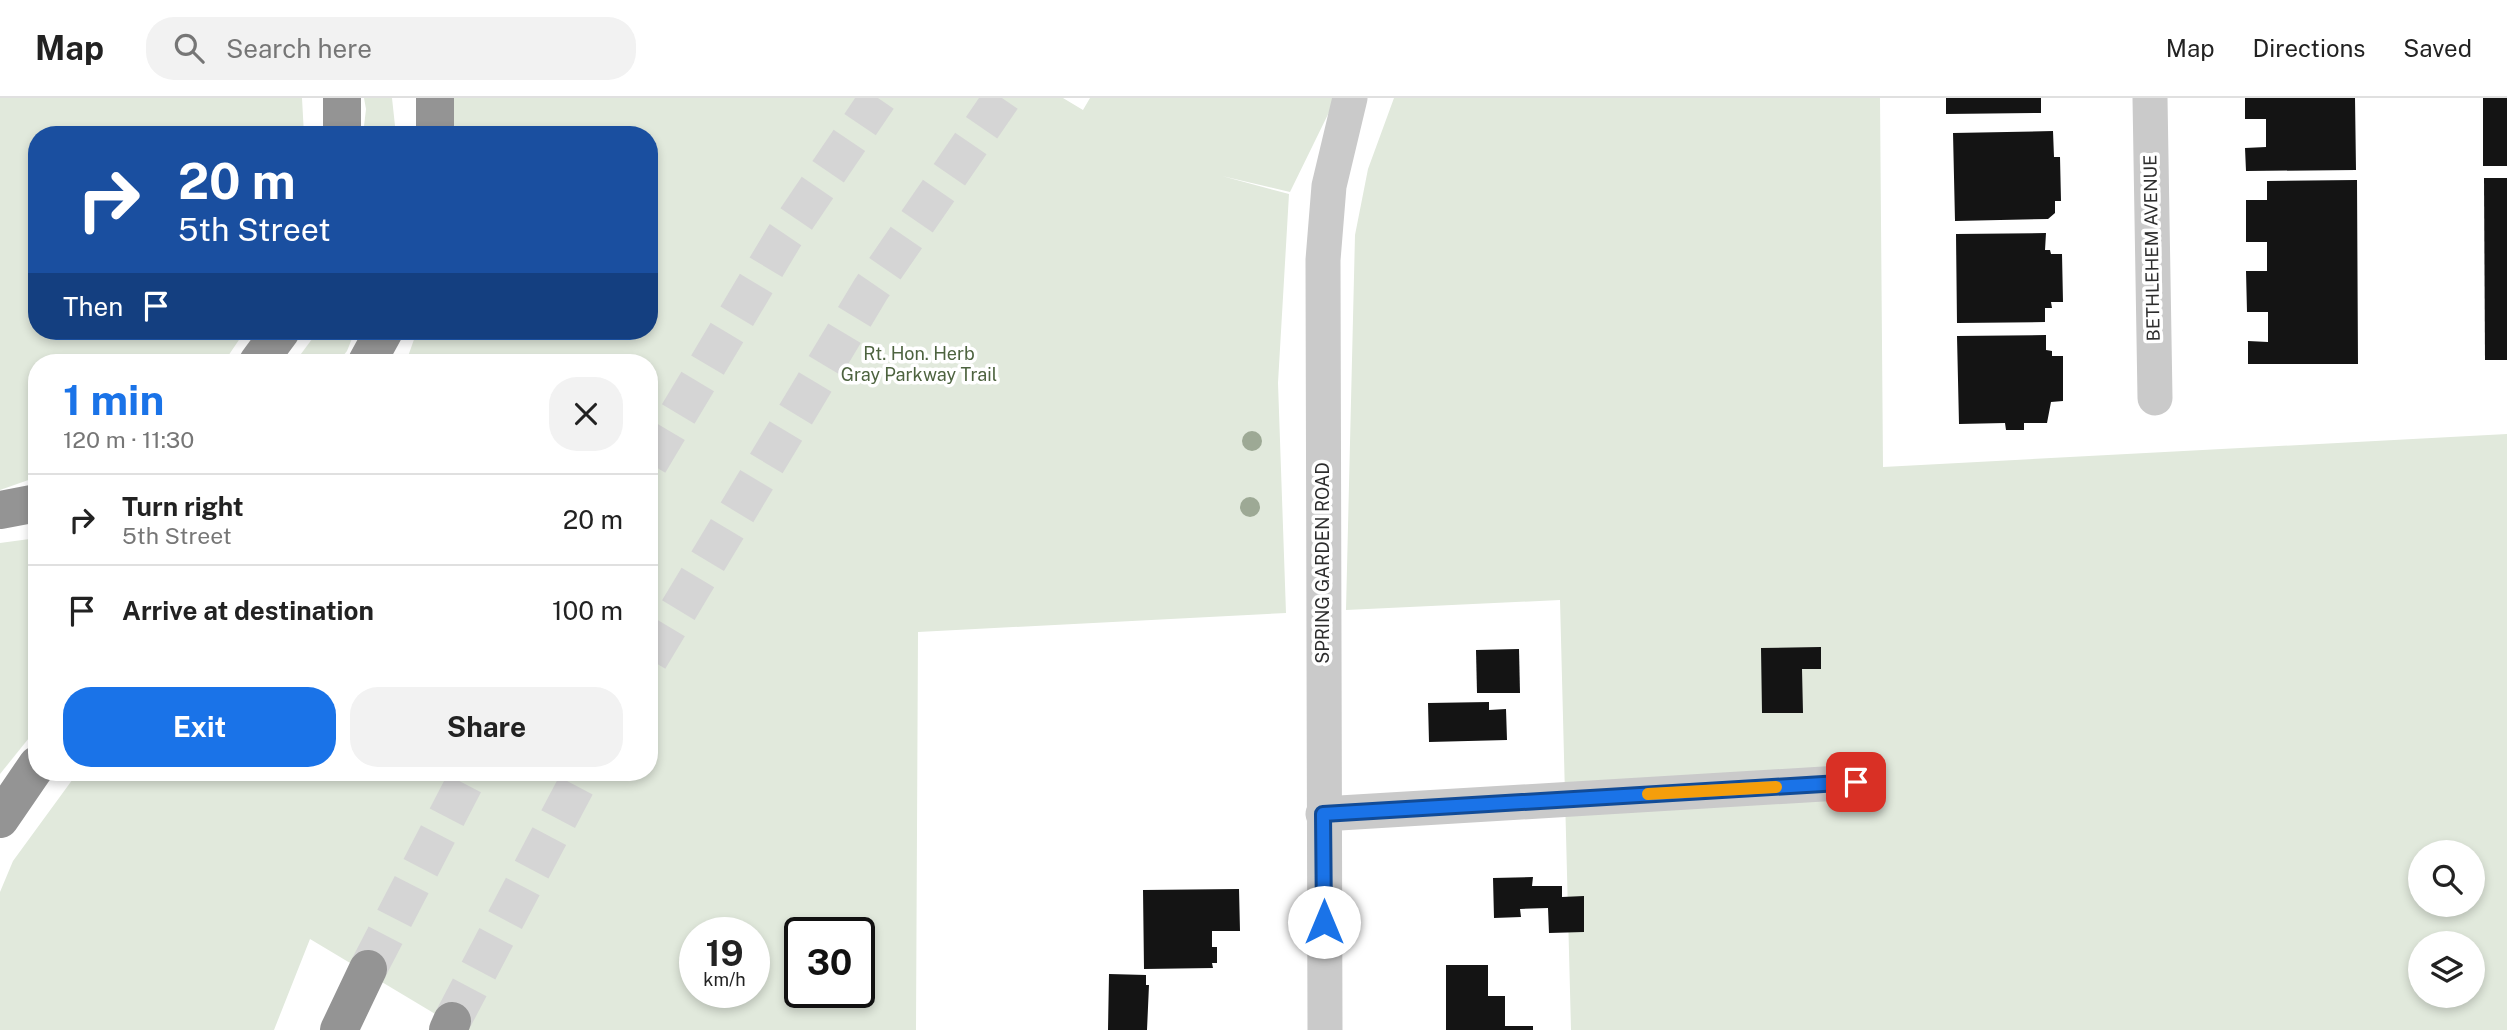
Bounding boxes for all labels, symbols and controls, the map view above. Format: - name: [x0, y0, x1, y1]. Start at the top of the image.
- search box: [146, 17, 636, 80]
- text: Map: [35, 29, 104, 67]
- icon: search: [170, 29, 208, 67]
- text: Search here: [226, 33, 372, 64]
- text: Map: [2166, 34, 2215, 62]
- text: Directions: [2253, 34, 2365, 62]
- text: Saved: [2403, 34, 2472, 62]
- text: 20 m: [178, 152, 296, 210]
- icon: right: [63, 154, 154, 245]
- street label: BETHLEHEM AVENUE: [2139, 155, 2164, 341]
- text: 5th Street: [178, 211, 331, 248]
- icon: arrive: [137, 287, 175, 325]
- text: Then: [63, 291, 123, 322]
- park label: Rt. Hon. Herb Gray Parkway Trail: [841, 343, 997, 385]
- text: 1 min: [63, 375, 164, 424]
- button: close: [549, 377, 623, 451]
- text: 120 m · 11:30: [63, 426, 194, 453]
- street label: SPRING GARDEN ROAD: [1312, 462, 1333, 664]
- text: Turn right: [122, 491, 244, 522]
- icon: right: [63, 501, 101, 539]
- text: 20 m: [563, 504, 623, 535]
- text: 5th Street: [122, 522, 232, 549]
- icon: arrive: [63, 592, 101, 630]
- text: Arrive at destination: [122, 595, 374, 626]
- text: 100 m: [552, 595, 623, 626]
- button: Exit: [63, 687, 336, 767]
- button: Share: [350, 687, 623, 767]
- pin: [1826, 752, 1886, 812]
- icon: arrive: [1837, 763, 1875, 801]
- map controls: [2408, 840, 2485, 1008]
- button: search: [2408, 840, 2485, 917]
- position arrow: [1287, 885, 1361, 959]
- speed limit sign: 30: [784, 917, 875, 1008]
- button: layers: [2408, 931, 2485, 1008]
- text: 19: [705, 933, 744, 974]
- text: km/h: [703, 969, 746, 990]

